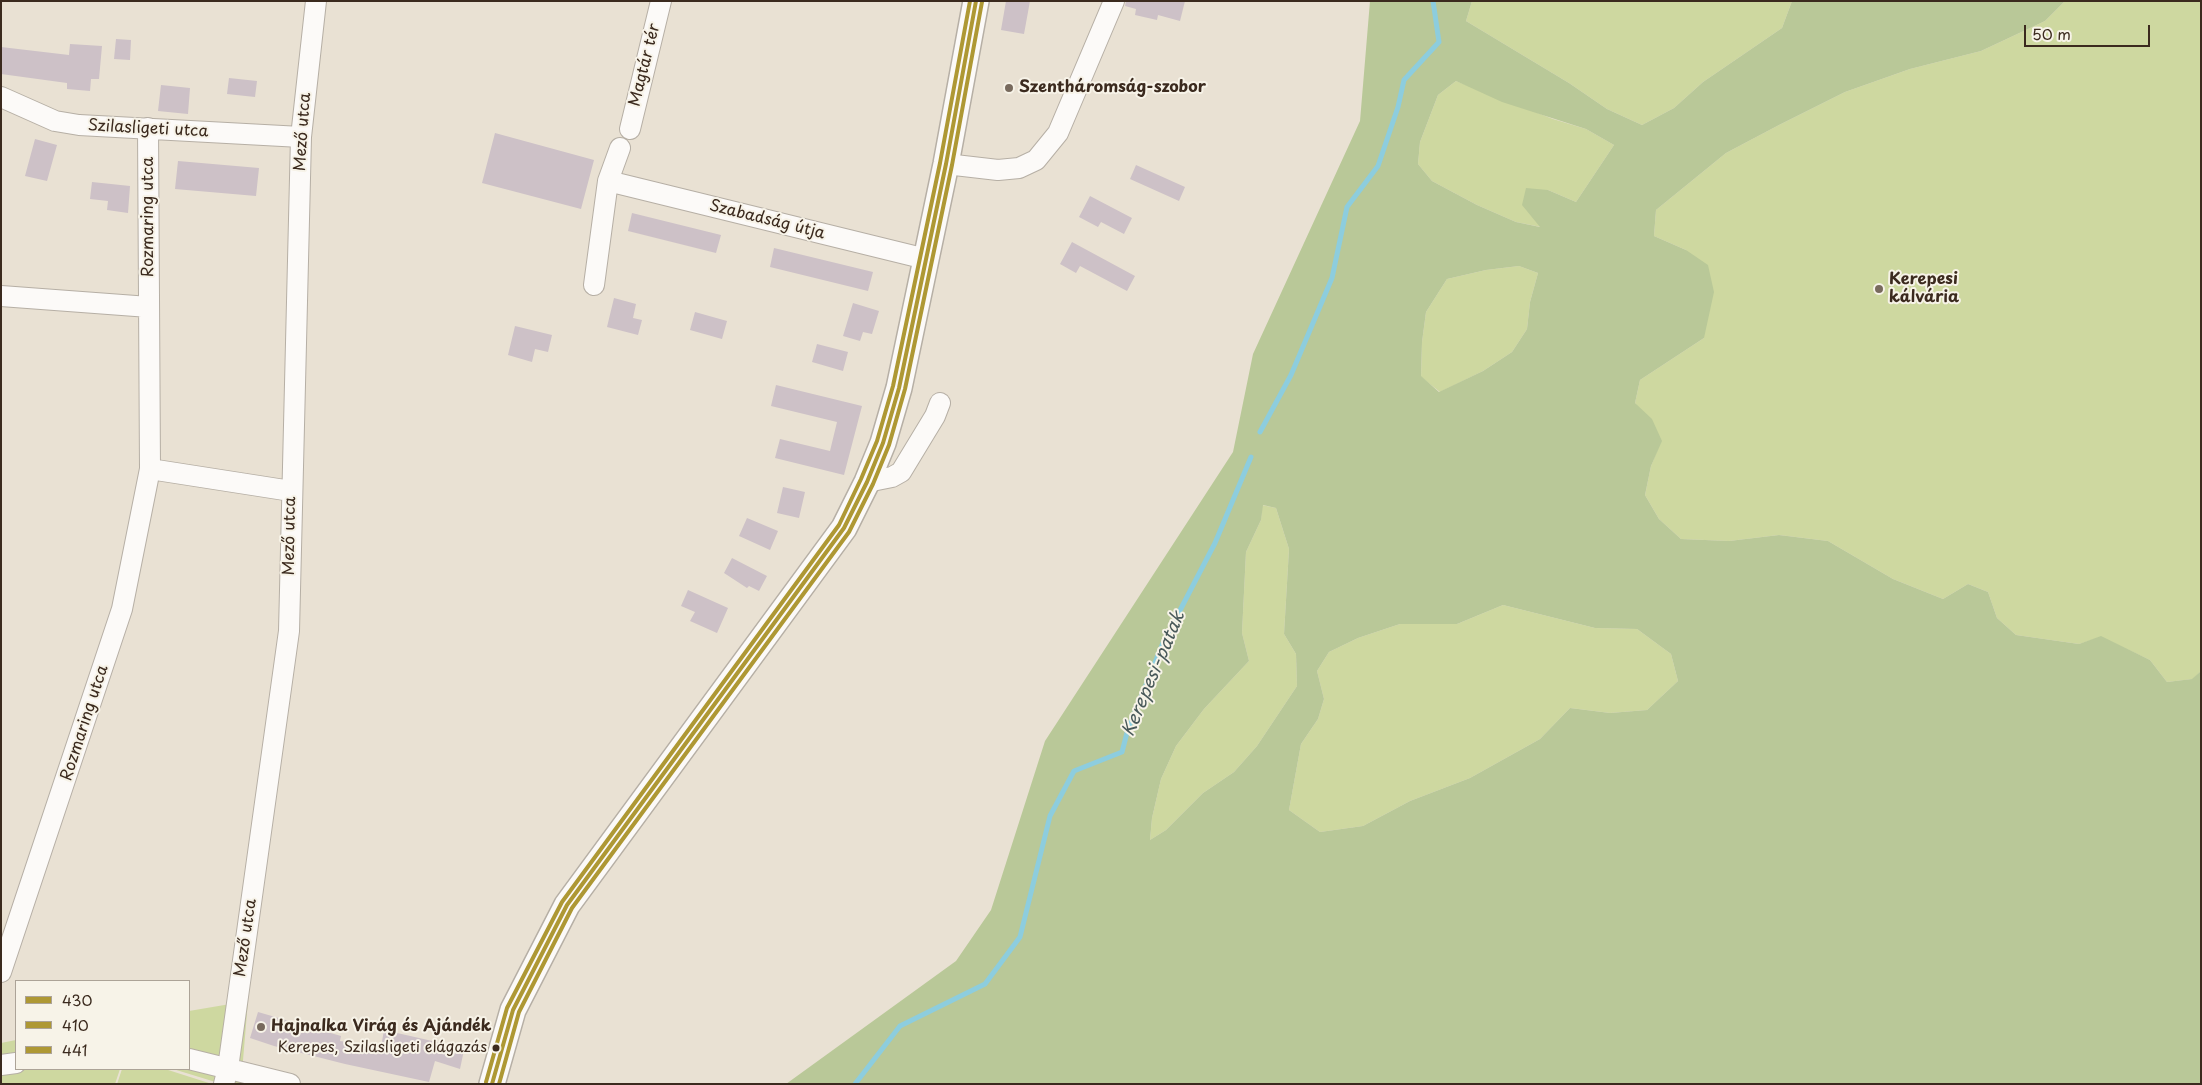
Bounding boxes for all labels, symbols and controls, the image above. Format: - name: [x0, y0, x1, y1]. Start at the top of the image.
- scale bar: [2027, 15, 2153, 47]
- street label: Magtár tér: [625, 22, 665, 108]
- text: 50 m: [2032, 22, 2071, 45]
- place label: Szentháromság-szobor: [1019, 78, 1206, 98]
- marker: Szentháromság-szobor: [1003, 82, 1015, 94]
- street label: Mező utca: [291, 92, 315, 172]
- street label: Szilasligeti utca: [87, 116, 209, 142]
- street label: Rozmaring utca: [139, 157, 159, 277]
- street label: Szabadság útja: [707, 196, 827, 244]
- place label: Kerepesi kálvária: [1889, 270, 1959, 308]
- marker: Kerepesi kálvária: [1873, 283, 1885, 295]
- street label: Mező utca: [280, 497, 300, 575]
- water label: Kerepesi-patak: [1118, 608, 1190, 740]
- street label: Rozmaring utca: [57, 663, 113, 783]
- street label: Mező utca: [231, 898, 261, 978]
- legend: [15, 980, 190, 1070]
- text: 430: [62, 988, 92, 1011]
- text: 410: [62, 1013, 89, 1036]
- place label: Hajnalka Virág és Ajándék: [271, 1017, 491, 1037]
- marker: Hajnalka Virág és Ajándék: [255, 1021, 267, 1033]
- text: 441: [62, 1038, 88, 1061]
- place label: Kerepes, Szilasligeti elágazás: [278, 1039, 487, 1057]
- marker: Kerepes, Szilasligeti elágazás: [491, 1043, 501, 1053]

